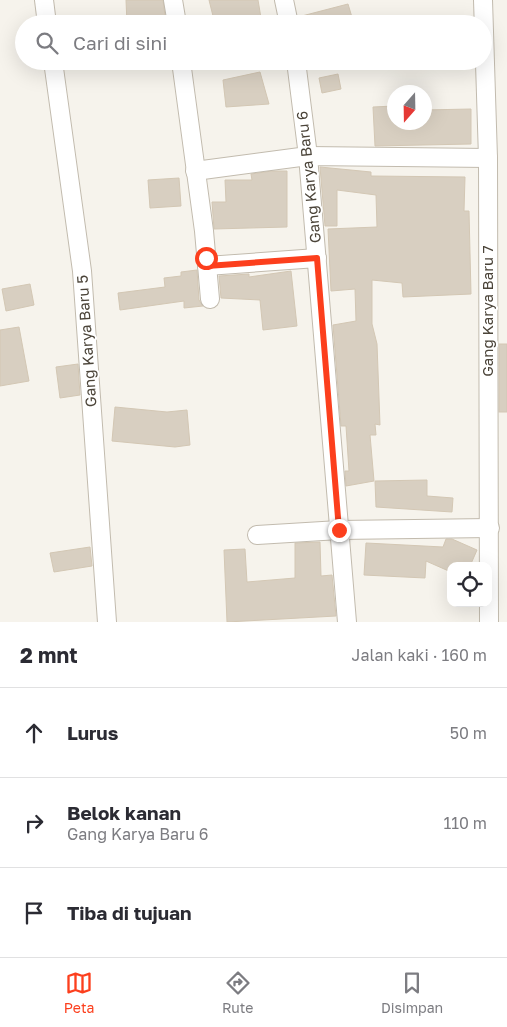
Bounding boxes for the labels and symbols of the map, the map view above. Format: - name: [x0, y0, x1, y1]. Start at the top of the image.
- north arrow: [387, 85, 432, 130]
- street label: Gang Karya Baru 6: [292, 110, 324, 244]
- street label: Gang Karya Baru 7: [478, 245, 496, 377]
- route start: [195, 247, 218, 270]
- street label: Gang Karya Baru 5: [72, 274, 100, 408]
- route end: [328, 519, 351, 542]

